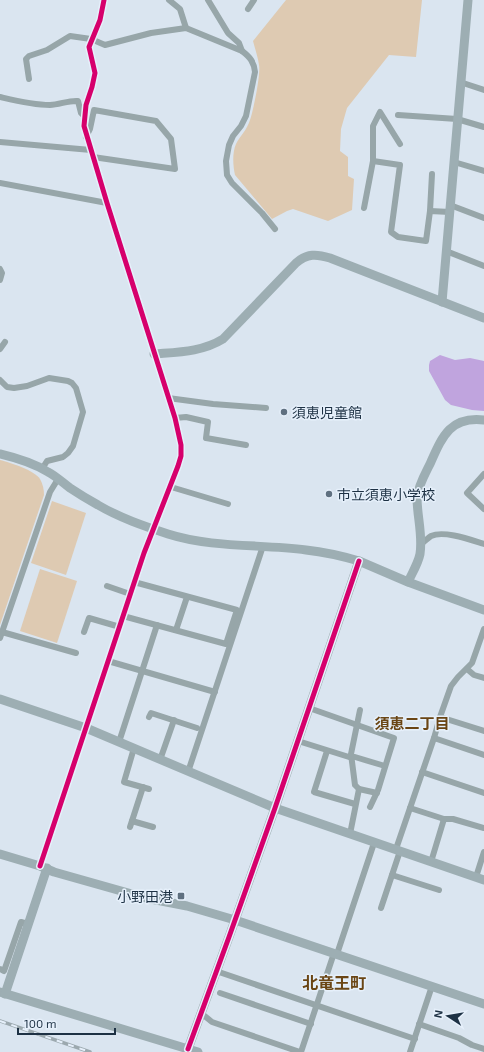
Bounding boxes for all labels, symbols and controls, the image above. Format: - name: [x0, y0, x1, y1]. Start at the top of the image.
- place label: 須恵児童館: [292, 404, 362, 421]
- marker: 須恵児童館: [279, 407, 289, 417]
- place label: 市立須恵小学校: [337, 486, 435, 503]
- marker: 市立須恵小学校: [324, 489, 334, 499]
- district label: 須恵二丁目: [374, 714, 450, 732]
- place label: 小野田港: [117, 888, 173, 905]
- marker: 小野田港: [176, 891, 186, 901]
- district label: 北竜王町: [302, 973, 366, 992]
- north arrow: [428, 996, 468, 1036]
- text: N: [431, 1009, 445, 1019]
- scale bar: [18, 1010, 115, 1036]
- text: 100 m: [24, 1016, 56, 1030]

